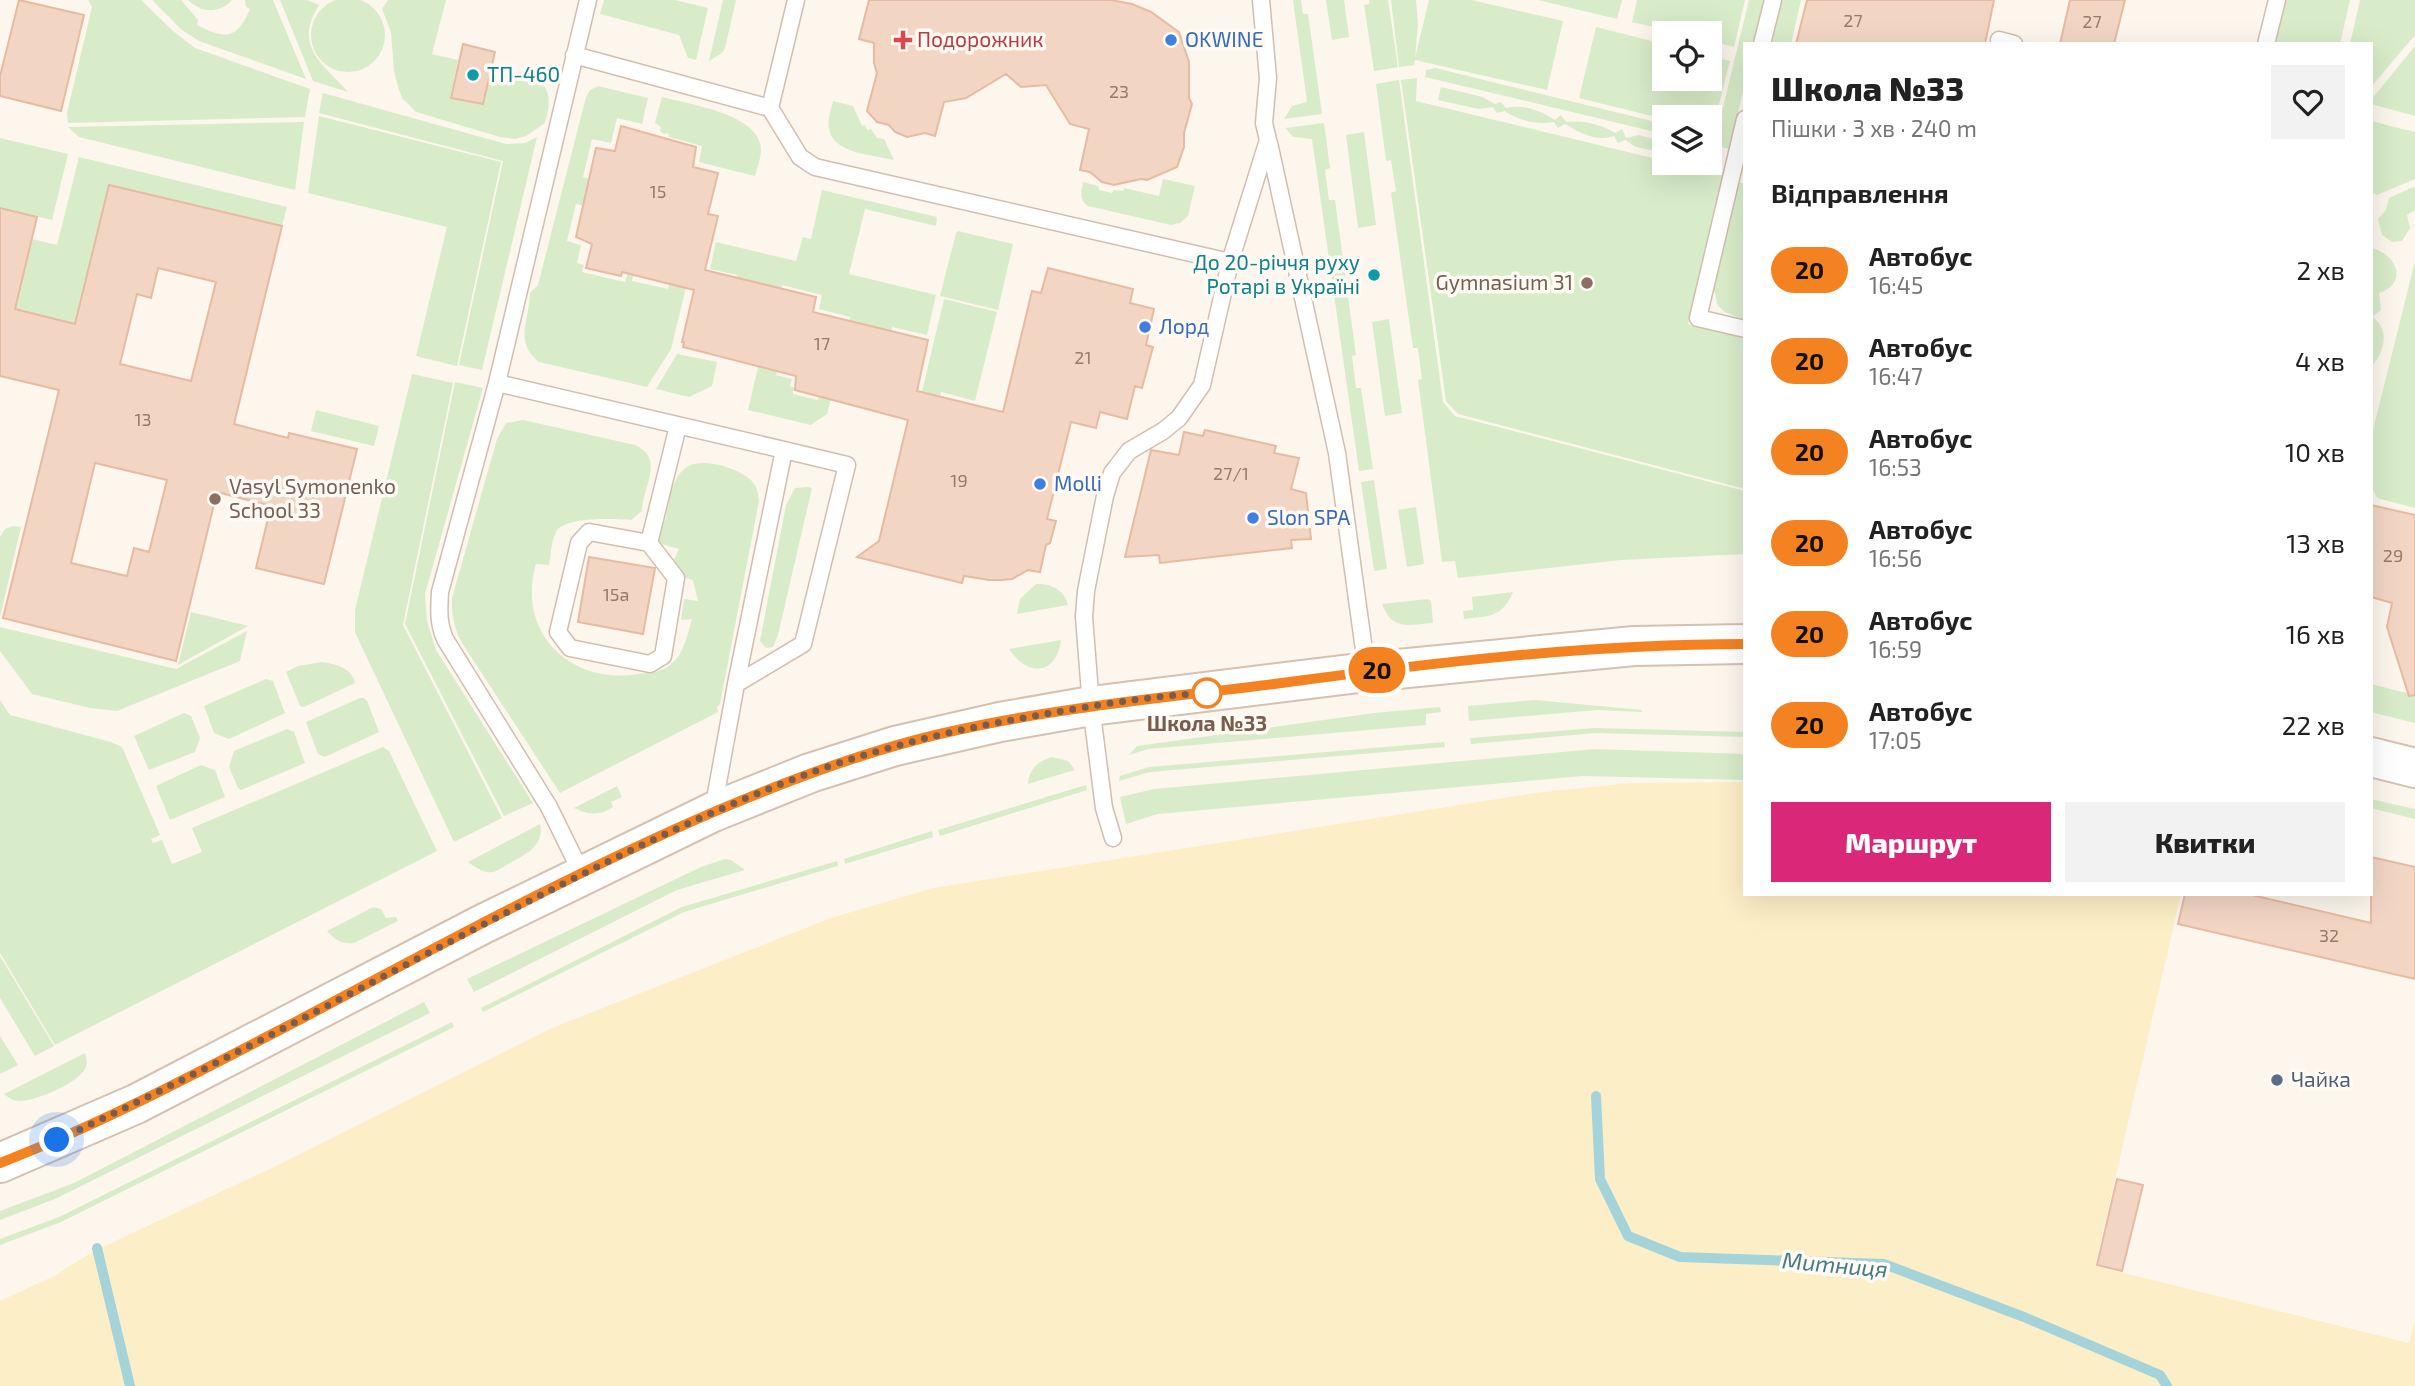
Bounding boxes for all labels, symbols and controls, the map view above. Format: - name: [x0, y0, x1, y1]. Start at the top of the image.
- house number: 27: [1843, 9, 1863, 31]
- house number: 27: [2082, 10, 2102, 32]
- map controls: [1652, 21, 1722, 175]
- button: locate: [1652, 21, 1722, 91]
- place label: Подорожник: [917, 26, 1044, 51]
- place label: OKWINE: [1185, 26, 1263, 51]
- marker: Подорожник: [895, 32, 911, 48]
- marker: OKWINE: [1163, 32, 1179, 48]
- place label: ТП-460: [487, 61, 560, 86]
- button: heart: [2271, 65, 2345, 139]
- marker: ТП-460: [465, 67, 481, 83]
- text: Школа №33: [1771, 68, 1964, 108]
- house number: 23: [1109, 80, 1129, 102]
- button: layers: [1652, 105, 1722, 175]
- text: Пішки · 3 хв · 240 m: [1771, 114, 1977, 142]
- text: Відправлення: [1771, 177, 1949, 208]
- house number: 15: [650, 180, 666, 202]
- text: Автобус: [1869, 240, 1972, 271]
- place label: До 20-річчя руху Ротарі в Україні: [1193, 249, 1360, 298]
- text: 2 хв: [2296, 254, 2345, 285]
- text: 20: [1795, 255, 1824, 284]
- marker: До 20-річчя руху Ротарі в Україні: [1366, 267, 1382, 283]
- place label: Gymnasium 31: [1436, 269, 1573, 294]
- text: 16:45: [1869, 271, 1923, 299]
- marker: Gymnasium 31: [1579, 275, 1595, 291]
- place label: Лорд: [1159, 313, 1209, 338]
- marker: Лорд: [1137, 319, 1153, 335]
- text: Автобус: [1869, 331, 1972, 362]
- house number: 17: [814, 332, 830, 354]
- text: 4 хв: [2295, 345, 2345, 376]
- house number: 21: [1074, 346, 1092, 368]
- text: 20: [1795, 346, 1824, 375]
- text: 16:47: [1869, 362, 1923, 390]
- house number: 13: [134, 408, 152, 430]
- text: Автобус: [1869, 422, 1972, 453]
- text: 10 хв: [2285, 436, 2345, 467]
- text: 20: [1795, 437, 1824, 466]
- text: 16:53: [1869, 453, 1922, 481]
- house number: 27/1: [1213, 462, 1249, 484]
- house number: 19: [950, 469, 968, 491]
- place label: Molli: [1054, 470, 1102, 495]
- place label: Vasyl Symonenko School 33: [229, 473, 396, 522]
- marker: Molli: [1032, 476, 1048, 492]
- marker: Vasyl Symonenko School 33: [207, 491, 223, 507]
- place label: Slon SPA: [1267, 504, 1350, 529]
- marker: Slon SPA: [1245, 510, 1261, 526]
- text: Автобус: [1869, 513, 1972, 544]
- text: 13 хв: [2286, 527, 2345, 558]
- text: 20: [1795, 528, 1824, 557]
- text: 16:56: [1869, 544, 1922, 572]
- house number: 29: [2383, 544, 2403, 566]
- house number: 15а: [603, 583, 629, 605]
- text: Автобус: [1869, 604, 1972, 635]
- text: 16 хв: [2286, 618, 2345, 649]
- text: 20: [1795, 619, 1824, 648]
- text: 16:59: [1869, 635, 1922, 663]
- line badge: 20: [1346, 647, 1408, 693]
- text: 20: [1362, 655, 1392, 684]
- marker: Школа №33: [1192, 678, 1222, 708]
- text: Автобус: [1869, 695, 1972, 726]
- text: 22 хв: [2282, 709, 2345, 740]
- place label: Школа №33: [1147, 710, 1267, 735]
- text: 20: [1795, 710, 1824, 739]
- text: 17:05: [1869, 726, 1922, 754]
- button: Маршрут: [1771, 802, 2051, 882]
- button: Квитки: [2065, 802, 2345, 882]
- house number: 32: [2319, 924, 2339, 946]
- place label: Чайка: [2291, 1066, 2351, 1091]
- marker: Чайка: [2269, 1072, 2285, 1088]
- your location: [39, 1122, 74, 1157]
- water label: Митниця: [1781, 1245, 1889, 1283]

